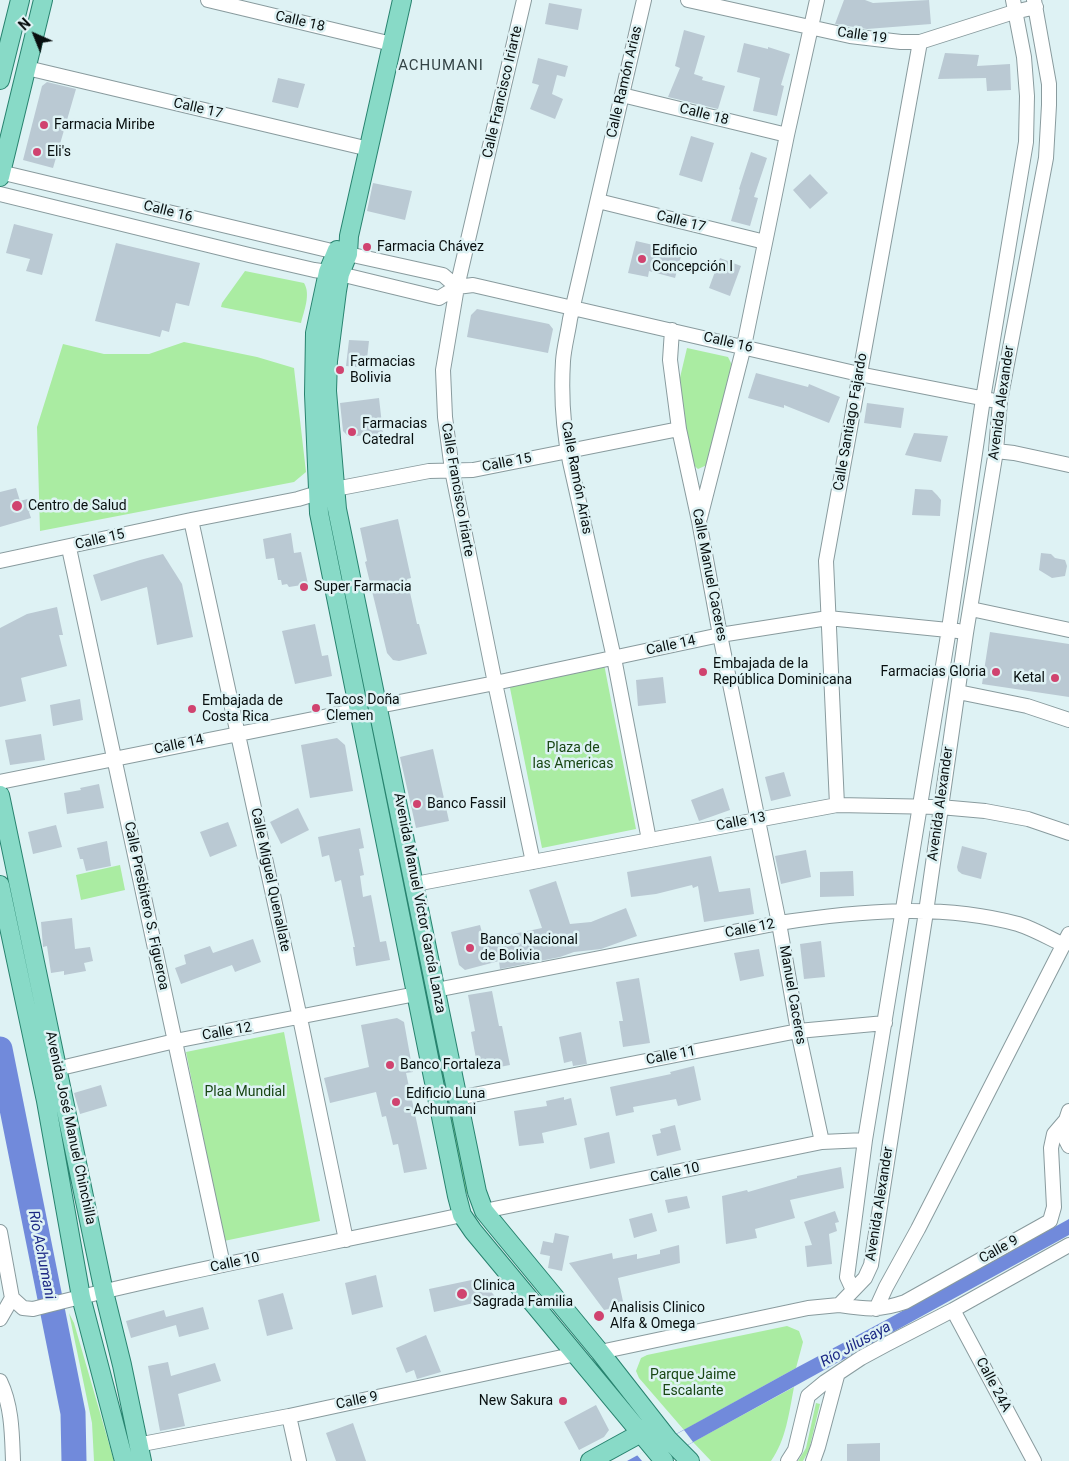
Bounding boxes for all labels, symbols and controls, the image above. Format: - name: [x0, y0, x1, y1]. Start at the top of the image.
- street label: Calle 18: [274, 8, 326, 36]
- north arrow: [10, 10, 60, 60]
- text: N: [15, 15, 34, 33]
- street label: Calle Francisco Iriarte: [480, 24, 526, 160]
- street label: Calle Ramón Arias: [604, 24, 646, 140]
- street label: Calle 19: [836, 24, 888, 48]
- district label: ACHUMANI: [397, 57, 485, 75]
- street label: Calle 17: [172, 95, 224, 123]
- street label: Calle 18: [678, 101, 730, 129]
- place label: Farmacia Miribe: [54, 117, 155, 133]
- marker: Farmacia Miribe: [38, 119, 50, 131]
- place label: Eli's: [47, 144, 71, 160]
- marker: Eli's: [31, 146, 43, 158]
- street label: Calle 16: [142, 198, 194, 226]
- street label: Calle 17: [655, 208, 707, 236]
- place label: Farmacia Chávez: [377, 239, 484, 255]
- marker: Farmacia Chávez: [361, 241, 373, 253]
- place label: Edificio Concepción I: [652, 243, 733, 276]
- marker: Edificio Concepción I: [636, 253, 648, 265]
- street label: Calle 16: [702, 329, 754, 357]
- street label: Avenida Alexander: [986, 345, 1018, 461]
- street label: Calle Santiago Fajardo: [831, 352, 871, 492]
- place label: Farmacias Bolivia: [350, 354, 415, 387]
- marker: Farmacias Bolivia: [334, 364, 346, 376]
- place label: Farmacias Catedral: [362, 416, 427, 448]
- street label: Calle Ramón Arias: [557, 420, 595, 536]
- street label: Calle Francisco Iriarte: [437, 422, 477, 558]
- marker: Farmacias Catedral: [346, 426, 358, 438]
- street label: Calle 15: [481, 450, 533, 476]
- place label: Centro de Salud: [28, 498, 127, 514]
- marker: Centro de Salud: [10, 499, 24, 513]
- street label: Calle Manuel Caceres: [688, 507, 730, 643]
- street label: Calle 15: [74, 526, 126, 554]
- place label: Super Farmacia: [314, 579, 412, 595]
- marker: Super Farmacia: [298, 581, 310, 593]
- street label: Calle 14: [645, 633, 697, 659]
- place label: Embajada de la República Dominicana: [713, 656, 852, 689]
- place label: Farmacias Gloria: [881, 664, 986, 680]
- marker: Embajada de la República Dominicana: [697, 666, 709, 678]
- marker: Farmacias Gloria: [990, 666, 1002, 678]
- place label: Ketal: [1013, 670, 1045, 686]
- marker: Ketal: [1049, 672, 1061, 684]
- place label: Tacos Doña Clemen: [326, 692, 400, 724]
- place label: Embajada de Costa Rica: [202, 693, 283, 726]
- marker: Tacos Doña Clemen: [310, 702, 322, 714]
- marker: Embajada de Costa Rica: [186, 703, 198, 715]
- street label: Calle 14: [153, 732, 205, 758]
- park label: Plaza de las Americas: [533, 740, 613, 772]
- street label: Avenida Alexander: [925, 746, 957, 862]
- street label: Avenida Manuel Víctor García Lanza: [389, 791, 449, 1015]
- place label: Banco Fassil: [427, 796, 506, 812]
- marker: Banco Fassil: [411, 798, 423, 810]
- street label: Calle Miguel Quenallate: [247, 807, 293, 953]
- street label: Calle 13: [715, 809, 767, 835]
- street label: Calle Presbitero S. Figueroa: [120, 820, 172, 992]
- street label: Calle 12: [724, 916, 776, 942]
- place label: Banco Nacional de Bolivia: [480, 932, 578, 964]
- marker: Banco Nacional de Bolivia: [464, 942, 476, 954]
- street label: Manuel Caceres: [775, 944, 809, 1046]
- street label: Calle 12: [201, 1019, 253, 1045]
- street label: Avenida José Manuel Chinchilla: [41, 1030, 99, 1226]
- street label: Calle 11: [645, 1043, 697, 1069]
- place label: Banco Fortaleza: [400, 1057, 501, 1073]
- marker: Banco Fortaleza: [384, 1059, 396, 1071]
- park label: Plaa Mundial: [205, 1084, 285, 1100]
- place label: Edificio Luna - Achumani: [406, 1086, 485, 1118]
- marker: Edificio Luna - Achumani: [390, 1096, 402, 1108]
- street label: Avenida Alexander: [863, 1146, 897, 1262]
- street label: Calle 10: [649, 1160, 701, 1186]
- water label: Río Achumani: [24, 1209, 58, 1301]
- street label: Calle 9: [976, 1232, 1022, 1268]
- street label: Calle 10: [209, 1250, 261, 1276]
- place label: Clinica Sagrada Familia: [473, 1278, 573, 1310]
- marker: Clinica Sagrada Familia: [455, 1287, 469, 1301]
- place label: Analisis Clinico Alfa & Omega: [610, 1300, 705, 1332]
- marker: Analisis Clinico Alfa & Omega: [592, 1309, 606, 1323]
- water label: Río Jilusaya: [818, 1318, 894, 1372]
- street label: Calle 24A: [972, 1355, 1014, 1415]
- park label: Parque Jaime Escalante: [650, 1367, 736, 1400]
- street label: Calle 9: [335, 1388, 379, 1414]
- place label: New Sakura: [479, 1393, 553, 1409]
- marker: New Sakura: [557, 1395, 569, 1407]

